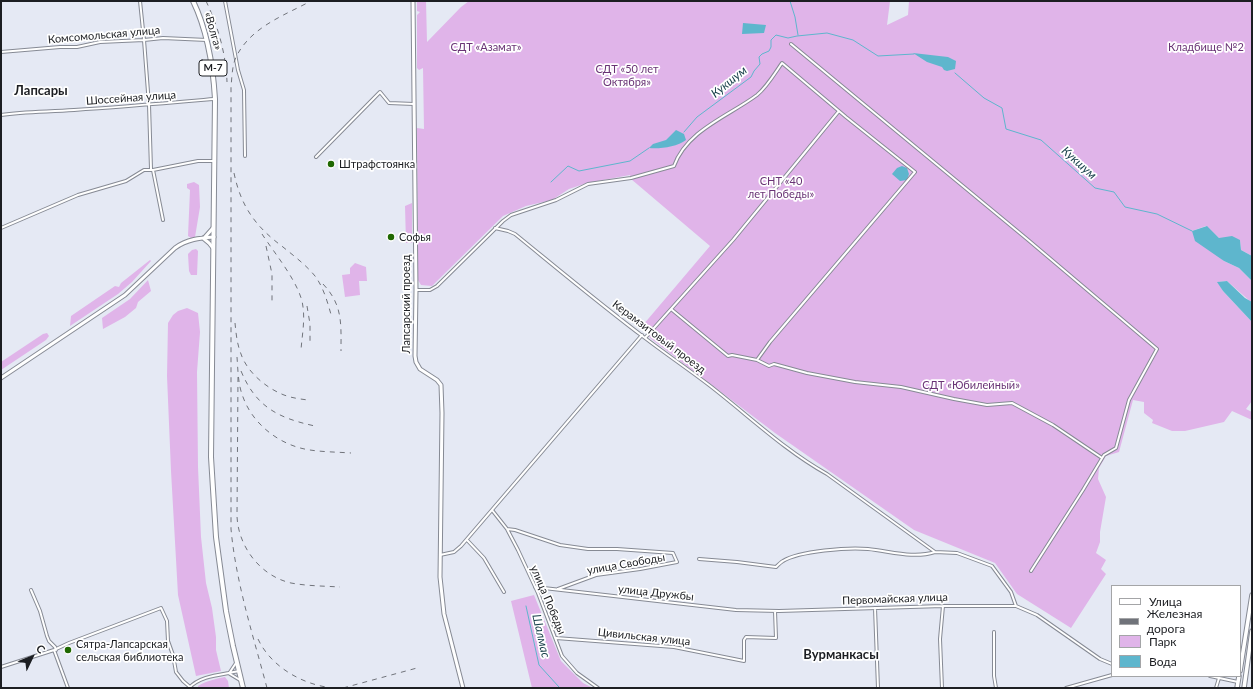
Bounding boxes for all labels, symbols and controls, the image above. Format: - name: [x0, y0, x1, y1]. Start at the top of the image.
- street label: «Волга»: [201, 10, 225, 52]
- street label: Комсомольская улица: [47, 24, 161, 46]
- park label: СДТ «Азамат»: [451, 40, 521, 54]
- park label: Кладбище №2: [1168, 40, 1244, 54]
- road number: М-7: [199, 60, 227, 76]
- park label: СДТ «50 лет Октября»: [595, 62, 659, 88]
- water label: Кукшум: [708, 63, 750, 101]
- district label: Лапсары: [14, 83, 68, 99]
- street label: Шоссейная улица: [86, 88, 176, 108]
- water label: Кукшум: [1059, 144, 1099, 182]
- place label: Штрафстоянка: [339, 157, 415, 171]
- marker: Штрафстоянка: [326, 159, 336, 169]
- park label: СНТ «40 лет Победы»: [748, 174, 814, 200]
- place label: Софья: [399, 230, 431, 244]
- marker: Софья: [386, 232, 396, 242]
- street label: Лапсарский проезд: [399, 255, 413, 353]
- street label: Керамзитовый проезд: [610, 298, 708, 376]
- park label: СДТ «Юбилейный»: [922, 378, 1020, 392]
- street label: улица Свободы: [586, 551, 666, 577]
- street label: улица Победы: [527, 563, 569, 637]
- street label: улица Дружбы: [617, 582, 695, 604]
- legend: [1111, 585, 1241, 677]
- street label: Первомайская улица: [842, 591, 948, 607]
- text: Улица: [1149, 594, 1182, 609]
- text: Железная дорога: [1147, 606, 1202, 636]
- water label: Шалмас: [529, 613, 553, 659]
- street label: Цивильская улица: [597, 626, 691, 648]
- text: Парк: [1149, 634, 1177, 649]
- north arrow: [12, 637, 52, 677]
- place label: Сятра-Лапсарская сельская библиотека: [76, 637, 183, 663]
- text: С: [34, 641, 48, 656]
- marker: Сятра-Лапсарская сельская библиотека: [63, 645, 73, 655]
- district label: Вурманкасы: [803, 647, 879, 663]
- text: Вода: [1149, 654, 1177, 669]

